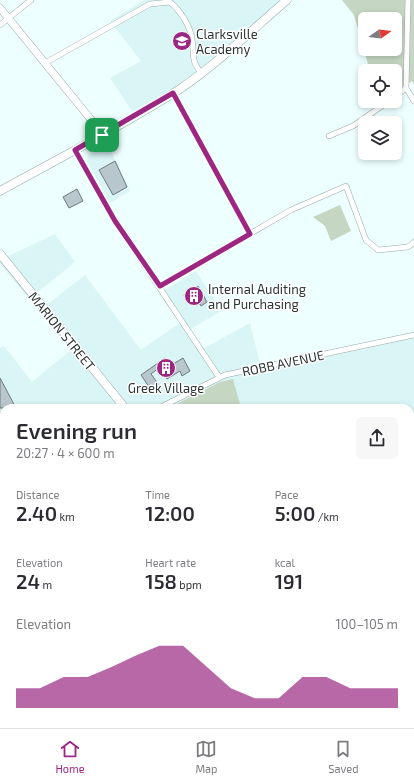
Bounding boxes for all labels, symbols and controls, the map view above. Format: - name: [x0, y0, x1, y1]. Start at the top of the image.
- north arrow: [358, 12, 402, 56]
- map controls: [358, 12, 402, 160]
- place label: Clarksville Academy: [196, 26, 258, 57]
- school or university icon: Clarksville Academy: [171, 30, 193, 52]
- button: locate: [358, 64, 402, 108]
- button: layers: [358, 116, 402, 160]
- pin: [85, 118, 119, 152]
- icon: arrive: [91, 124, 113, 146]
- place label: Internal Auditing and Purchasing: [208, 281, 306, 312]
- building icon: Internal Auditing and Purchasing: [183, 285, 205, 307]
- street label: MARION STREET: [25, 288, 99, 374]
- street label: ROBB AVENUE: [241, 347, 325, 379]
- building icon: Greek Village: [155, 357, 177, 379]
- place label: Greek Village: [128, 380, 204, 396]
- text: Evening run: [16, 417, 137, 443]
- button: share: [356, 417, 398, 459]
- text: 20:27 · 4 × 600 m: [16, 445, 115, 461]
- text: Distance: [16, 488, 59, 501]
- text: Time: [145, 488, 170, 501]
- text: Pace: [275, 488, 298, 501]
- text: 2.40: [16, 501, 57, 525]
- text: 12:00: [145, 501, 195, 525]
- text: 5:00: [275, 501, 315, 525]
- text: km: [57, 510, 75, 523]
- text: /km: [315, 510, 339, 523]
- text: Elevation: [16, 556, 63, 569]
- text: Heart rate: [145, 556, 196, 569]
- text: kcal: [275, 556, 295, 569]
- text: 24: [16, 569, 40, 593]
- text: 158: [145, 569, 177, 593]
- text: 191: [275, 569, 303, 593]
- text: m: [40, 578, 52, 591]
- text: bpm: [177, 578, 202, 591]
- text: Elevation: [16, 616, 71, 632]
- text: 100–105 m: [336, 616, 398, 632]
- tab: Home: [55, 738, 85, 775]
- tab: Map: [195, 738, 218, 775]
- tab: Saved: [328, 738, 359, 775]

